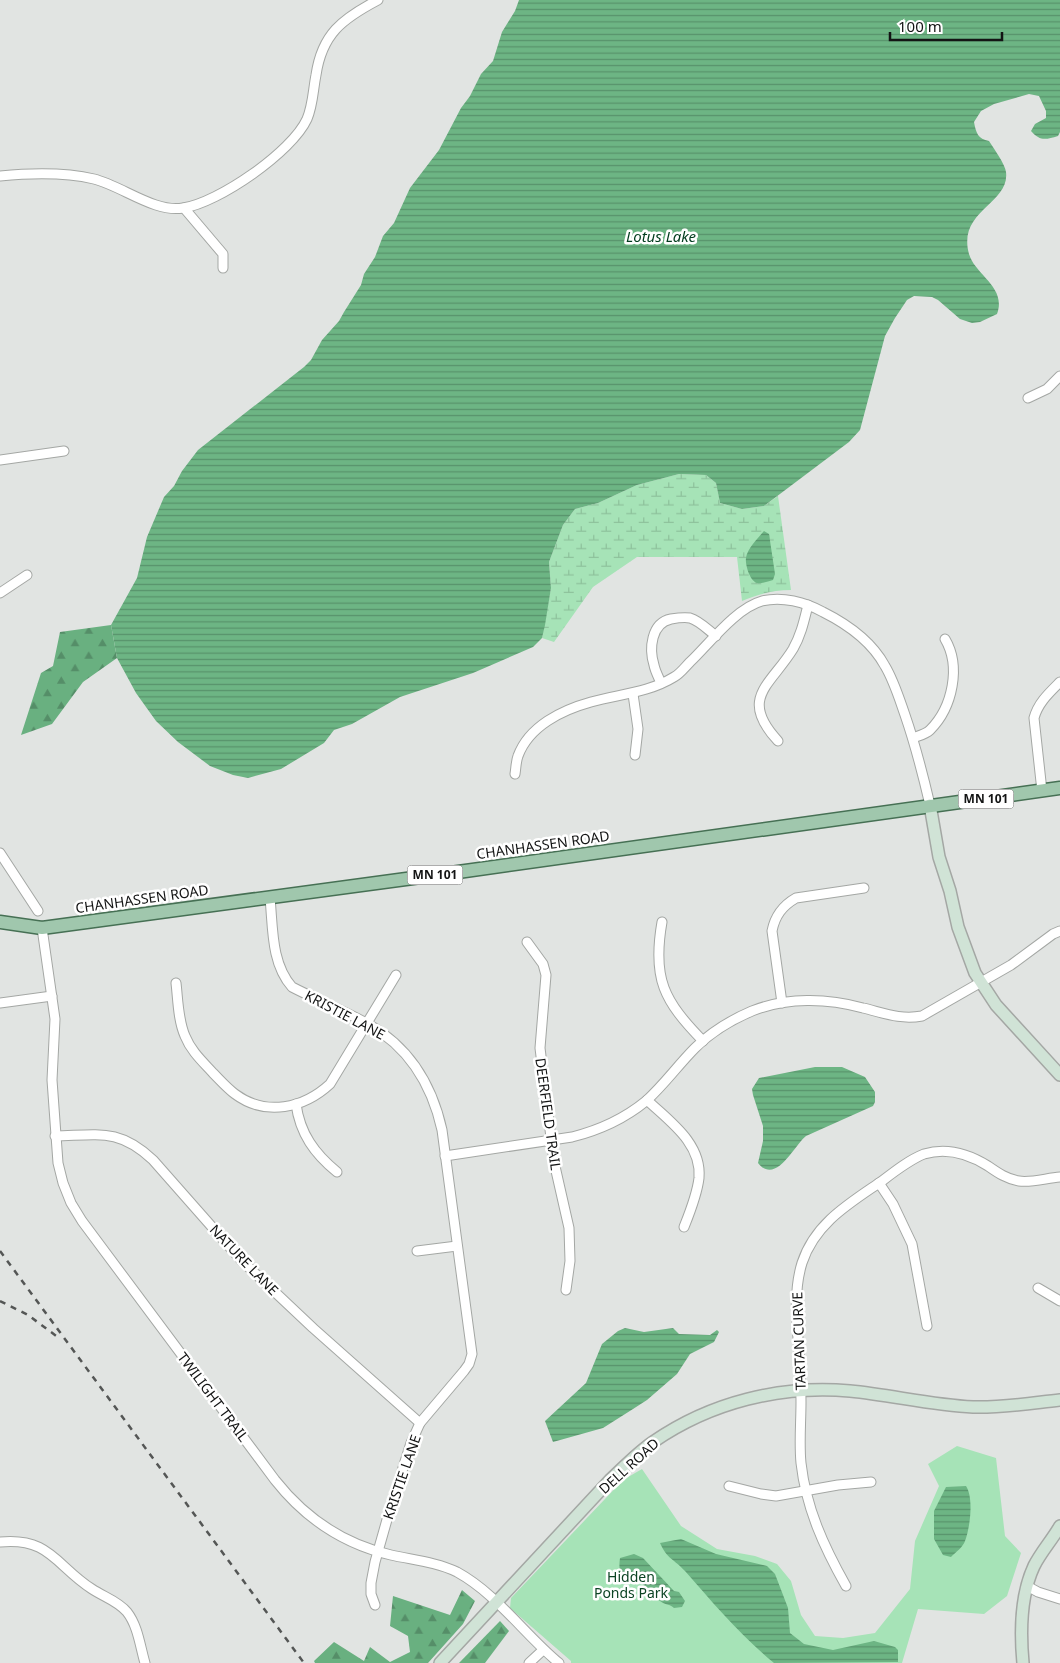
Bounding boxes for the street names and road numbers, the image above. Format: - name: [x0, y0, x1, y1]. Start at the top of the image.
- road number: MN 101: [958, 790, 1014, 809]
- street label: CHANHASSEN ROAD: [475, 826, 611, 863]
- road number: MN 101: [408, 866, 462, 884]
- street label: CHANHASSEN ROAD: [74, 880, 210, 917]
- street label: KRISTIE LANE: [302, 985, 389, 1044]
- street label: DEERFIELD TRAIL: [531, 1057, 566, 1171]
- street label: NATURE LANE: [206, 1220, 283, 1299]
- street label: TARTAN CURVE: [787, 1291, 810, 1391]
- street label: TWILIGHT TRAIL: [174, 1348, 253, 1445]
- street label: KRISTIE LANE: [378, 1432, 425, 1522]
- street label: DELL ROAD: [594, 1434, 663, 1498]

